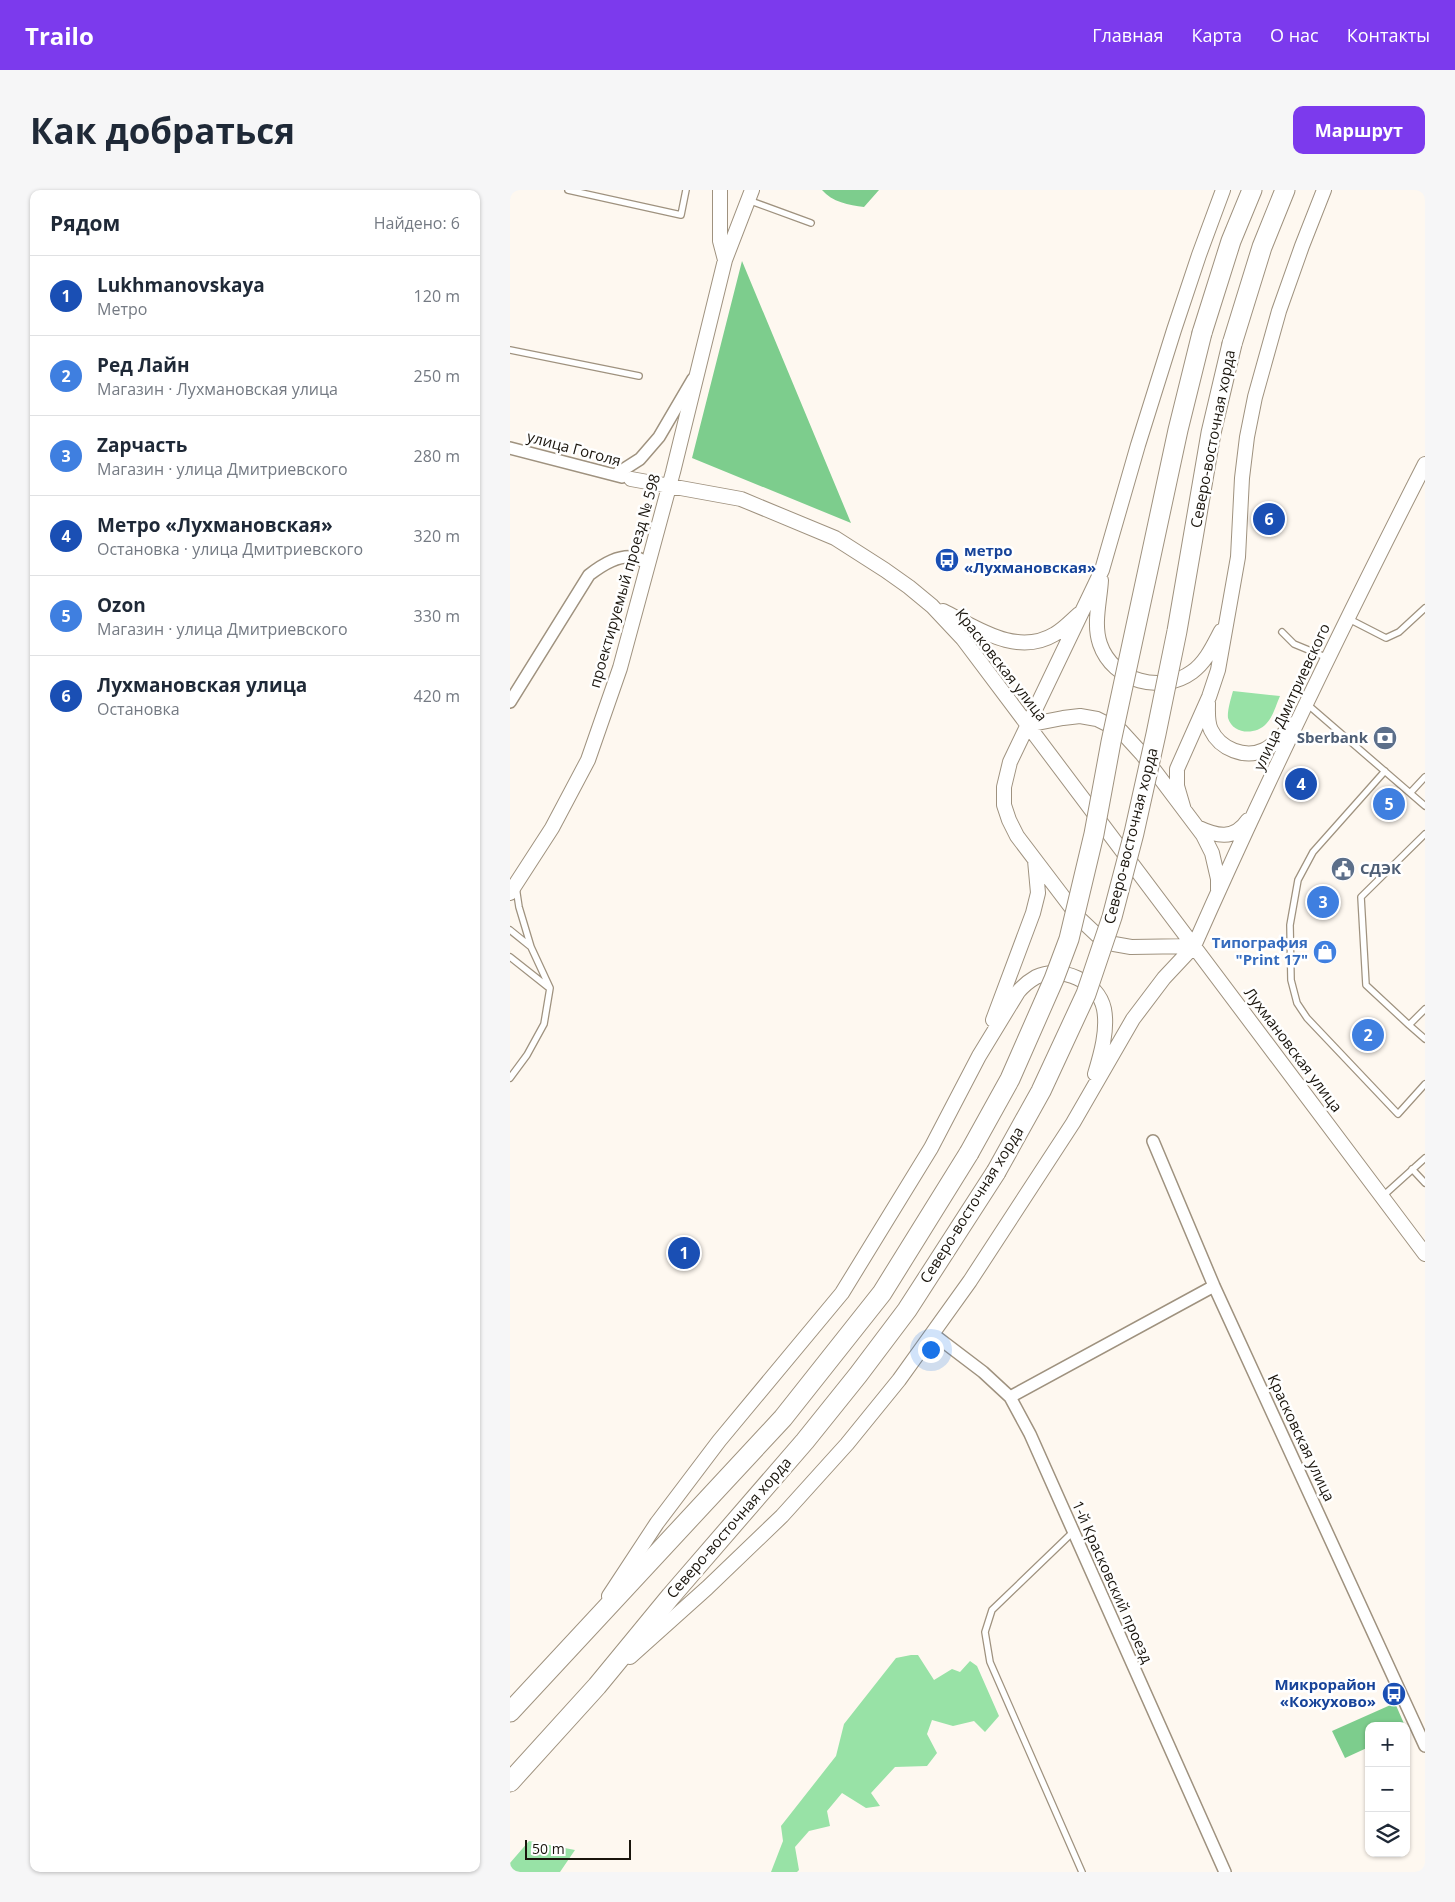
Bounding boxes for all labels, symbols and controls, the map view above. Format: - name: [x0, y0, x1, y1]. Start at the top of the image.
- text: Trailo: [25, 19, 94, 52]
- text: Главная: [1092, 23, 1164, 47]
- text: Карта: [1192, 23, 1242, 47]
- text: О нас: [1270, 23, 1319, 47]
- text: Контакты: [1347, 23, 1430, 47]
- button: Маршрут: [1293, 106, 1425, 154]
- text: Как добраться: [30, 107, 295, 154]
- text: Рядом: [50, 209, 120, 237]
- text: Найдено: 6: [374, 212, 460, 234]
- text: Lukhmanovskaya: [97, 272, 265, 298]
- text: 1: [61, 285, 71, 307]
- text: 120 m: [414, 285, 460, 307]
- text: Метро: [97, 298, 147, 320]
- street label: Северо-восточная хорда: [1185, 348, 1239, 530]
- text: Ред Лайн: [97, 352, 190, 378]
- text: 2: [61, 365, 71, 387]
- text: 250 m: [414, 365, 460, 387]
- text: Магазин · Лухмановская улица: [97, 378, 338, 400]
- street label: улица Гоголя: [525, 426, 623, 470]
- text: Zapчасть: [97, 432, 187, 458]
- text: 3: [61, 445, 71, 467]
- text: 280 m: [414, 445, 460, 467]
- text: Магазин · улица Дмитриевского: [97, 458, 348, 480]
- street label: проектируемый проезд № 598: [584, 471, 664, 690]
- pin: 6: [1253, 500, 1285, 538]
- text: Метро «Лухмановская»: [97, 512, 333, 538]
- text: 4: [61, 525, 71, 547]
- text: 320 m: [414, 525, 460, 547]
- text: Остановка · улица Дмитриевского: [97, 538, 363, 560]
- place label: метро «Лухмановская»: [964, 540, 1096, 577]
- bus stop icon: метро «Лухмановская»: [934, 547, 960, 573]
- text: Ozon: [97, 592, 146, 618]
- street label: Красковская улица: [951, 604, 1052, 725]
- text: 5: [61, 605, 71, 627]
- text: 330 m: [414, 605, 460, 627]
- text: Магазин · улица Дмитриевского: [97, 618, 348, 640]
- street label: улица Дмитриевского: [1248, 620, 1334, 773]
- text: Лухмановская улица: [97, 672, 307, 698]
- text: 6: [61, 685, 71, 707]
- text: 420 m: [414, 685, 460, 707]
- text: Остановка: [97, 698, 180, 720]
- bank icon: Sberbank: [1372, 725, 1398, 751]
- place label: Sberbank: [1297, 727, 1369, 747]
- street label: Северо-восточная хорда: [1098, 746, 1162, 926]
- pin: 4: [1285, 765, 1317, 803]
- pin: 5: [1373, 785, 1405, 823]
- public building icon: СДЭК: [1330, 856, 1356, 882]
- place label: СДЭК: [1360, 858, 1402, 878]
- pin: 3: [1307, 883, 1339, 921]
- place label: Типография "Print 17": [1212, 932, 1308, 969]
- shop icon: Типография "Print 17": [1312, 939, 1338, 965]
- street label: Лухмановская улица: [1240, 983, 1347, 1116]
- pin: 2: [1352, 1016, 1384, 1054]
- street label: Северо-восточная хорда: [915, 1122, 1028, 1287]
- pin: 1: [668, 1234, 700, 1272]
- your location: [918, 1337, 944, 1363]
- street label: Красковская улица: [1264, 1371, 1340, 1504]
- street label: Северо-восточная хорда: [661, 1452, 795, 1602]
- street label: 1-й Красковский проезд: [1068, 1497, 1158, 1666]
- place label: Микрорайон «Кожухово»: [1274, 1674, 1376, 1711]
- bus stop icon: Микрорайон «Кожухово»: [1381, 1681, 1407, 1707]
- map controls: [1365, 1722, 1410, 1857]
- button: +: [1365, 1722, 1410, 1767]
- button: −: [1365, 1767, 1410, 1812]
- button: layers: [1365, 1812, 1410, 1857]
- scale bar: [525, 1837, 631, 1860]
- text: 50 m: [532, 1839, 565, 1858]

